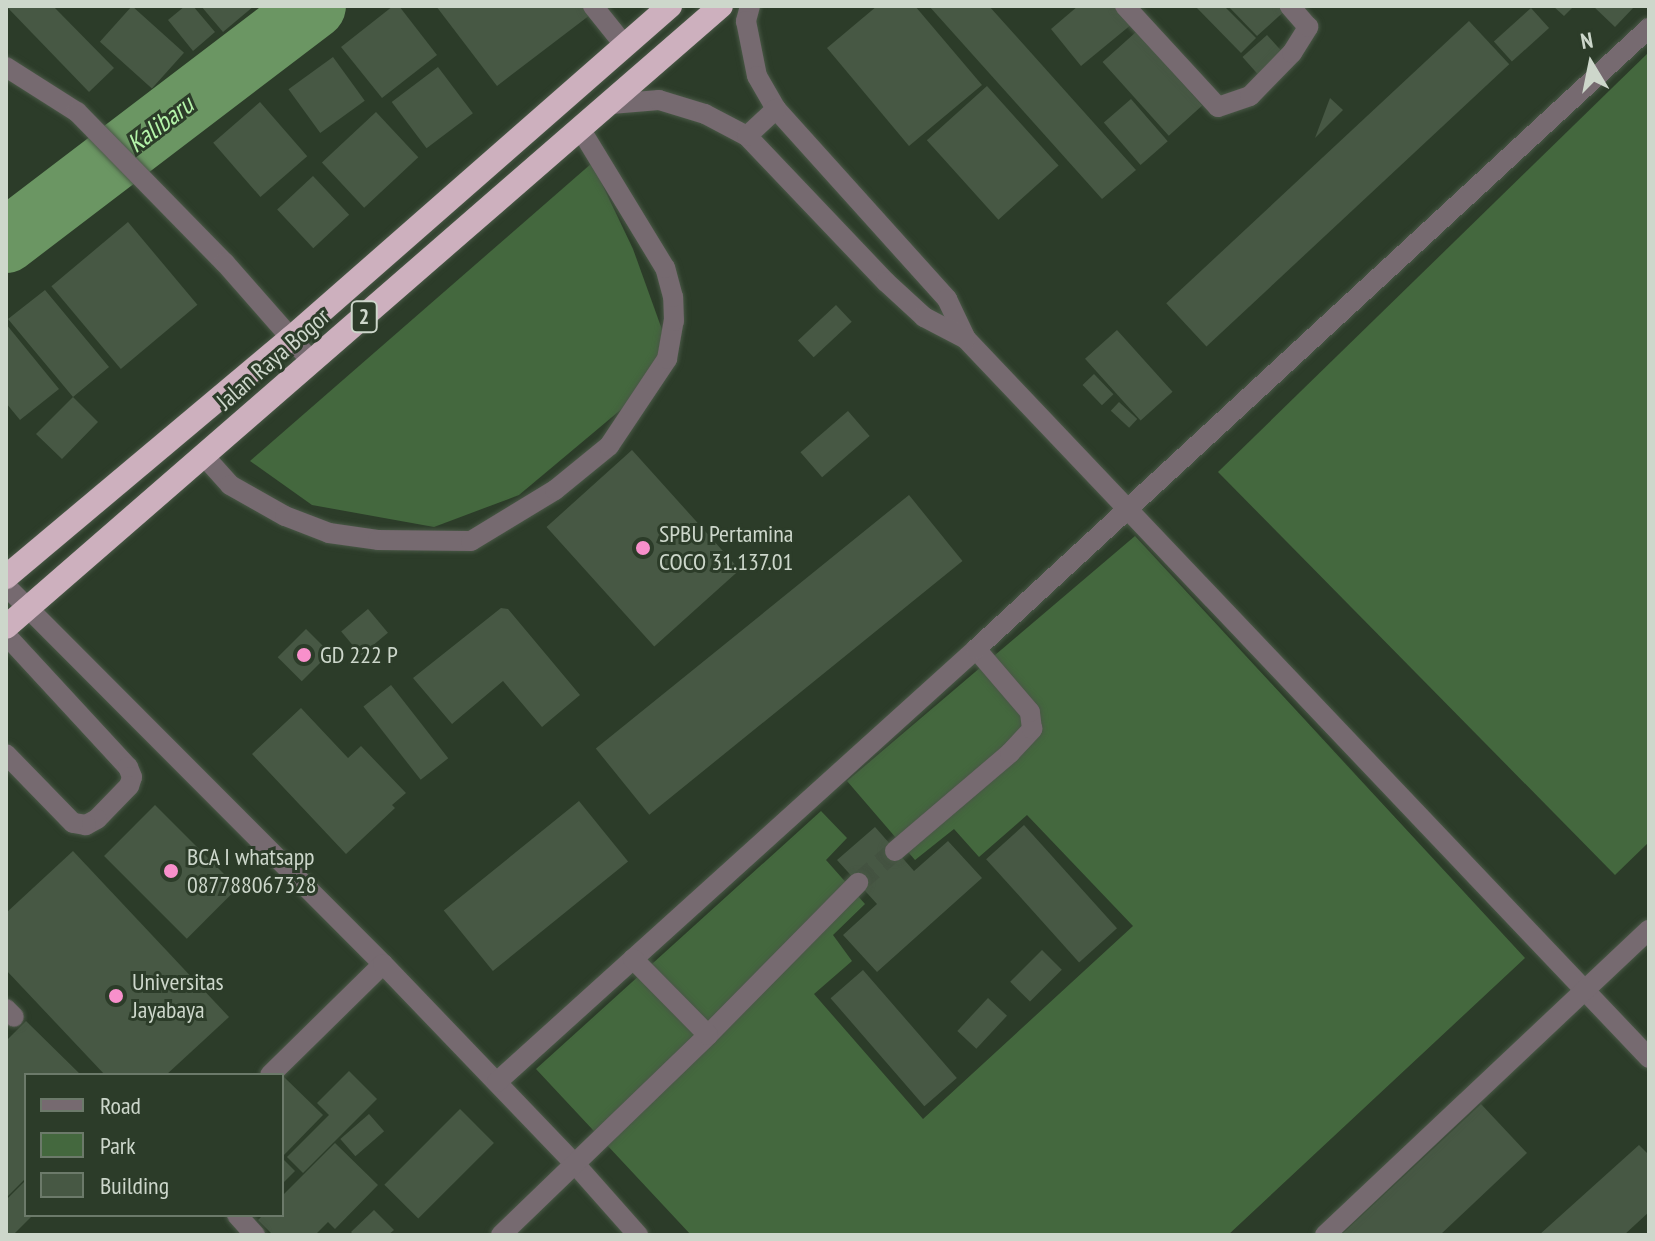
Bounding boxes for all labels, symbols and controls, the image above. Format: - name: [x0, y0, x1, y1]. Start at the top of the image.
- north arrow: [1551, 24, 1631, 104]
- text: N: [1579, 26, 1595, 55]
- water label: Kalibaru: [121, 89, 199, 159]
- road number: 2: [350, 299, 378, 335]
- street label: Jalan Raya Bogor: [211, 302, 335, 416]
- place label: SPBU Pertamina COCO 31.137.01: [659, 520, 793, 576]
- marker: SPBU Pertamina COCO 31.137.01: [634, 539, 652, 557]
- place label: GD 222 P: [320, 641, 398, 669]
- marker: GD 222 P: [295, 646, 313, 664]
- place label: BCA I whatsapp 087788067328: [187, 843, 317, 899]
- marker: BCA I whatsapp 087788067328: [162, 862, 180, 880]
- place label: Universitas Jayabaya: [132, 968, 224, 1024]
- marker: Universitas Jayabaya: [107, 987, 125, 1005]
- legend: [24, 1073, 284, 1217]
- text: Road: [100, 1090, 141, 1121]
- text: Park: [100, 1130, 136, 1161]
- text: Building: [100, 1170, 169, 1201]

